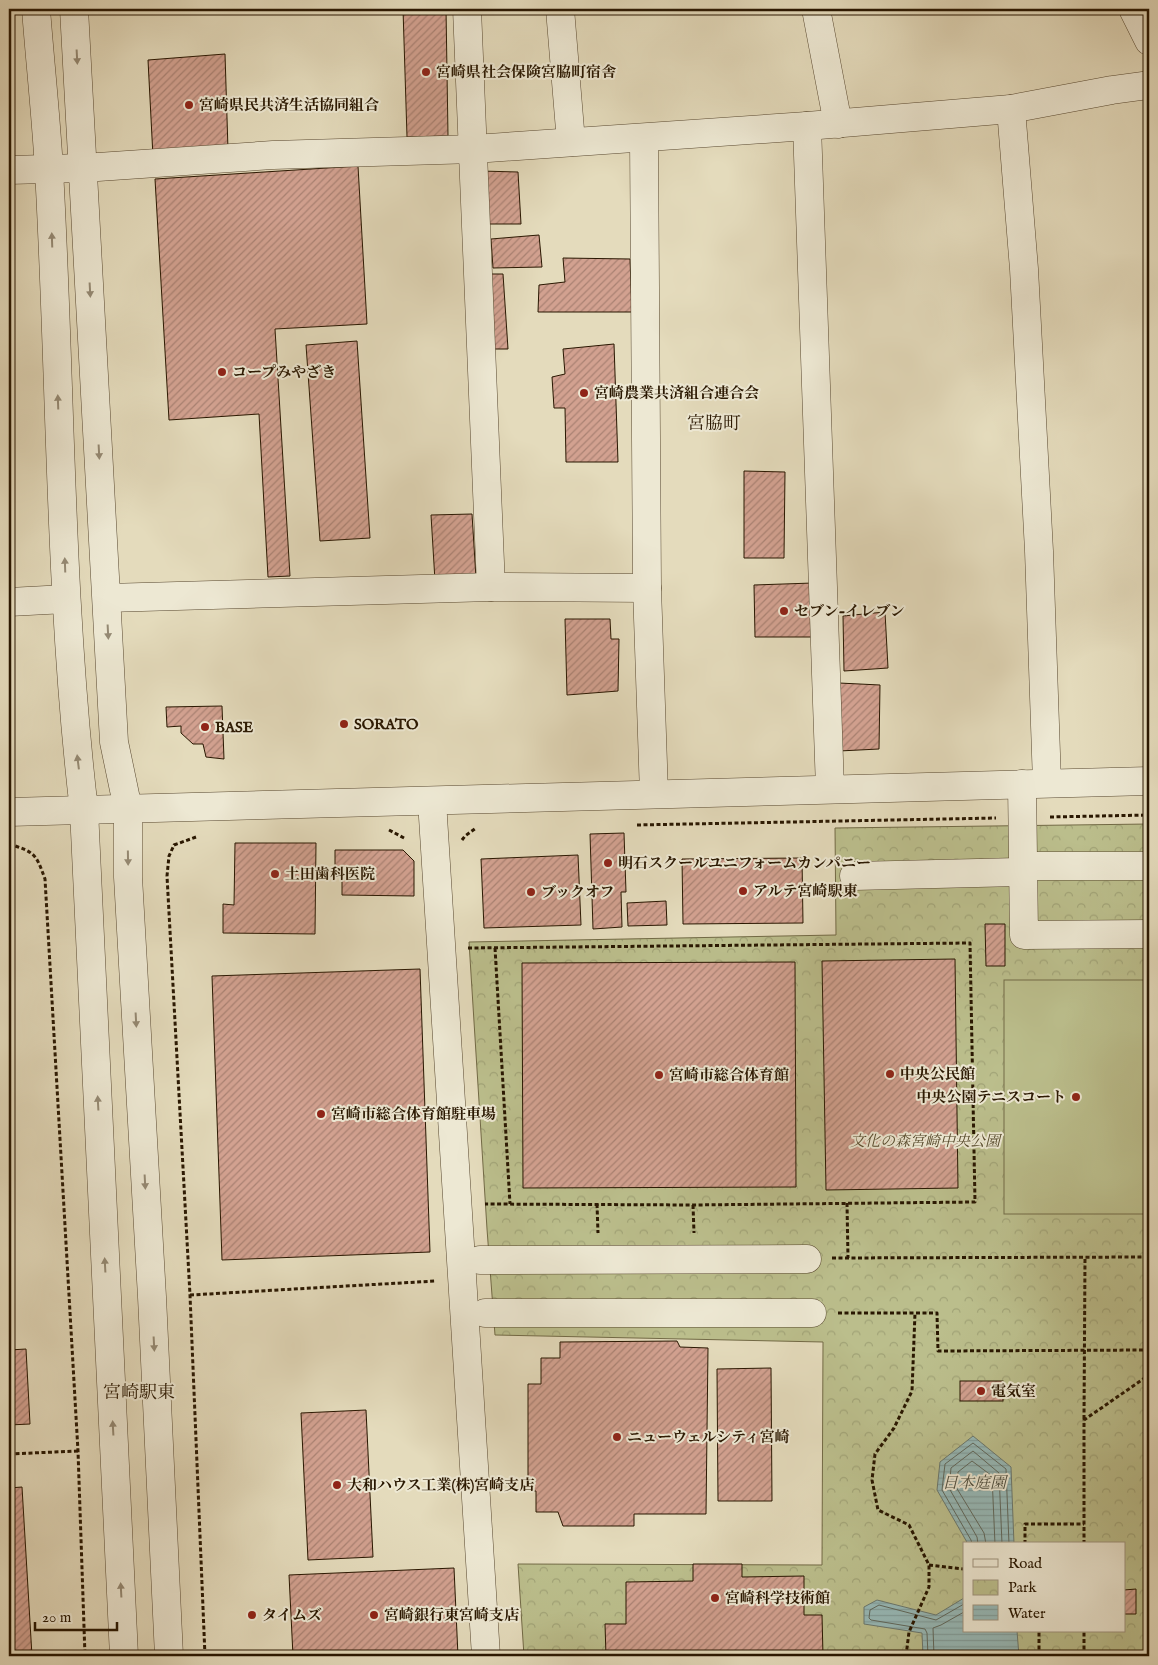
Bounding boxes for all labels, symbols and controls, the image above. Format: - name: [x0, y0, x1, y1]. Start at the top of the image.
- one-way arrow: [73, 50, 81, 66]
- place label: 宮崎県社会保険宮脇町宿舎: [436, 63, 617, 82]
- marker: 宮崎県社会保険宮脇町宿舎: [420, 66, 432, 78]
- place label: 宮崎県民共済生活協同組合: [199, 96, 379, 115]
- marker: 宮崎県民共済生活協同組合: [183, 99, 195, 111]
- one-way arrow: [48, 232, 56, 248]
- one-way arrow: [87, 282, 95, 298]
- place label: コープみやざき: [232, 363, 336, 382]
- marker: コープみやざき: [216, 366, 228, 378]
- place label: 宮崎農業共済組合連合会: [594, 384, 759, 403]
- marker: 宮崎農業共済組合連合会: [578, 387, 590, 399]
- one-way arrow: [54, 394, 62, 410]
- district label: 宮脇町: [687, 413, 741, 436]
- one-way arrow: [95, 444, 103, 460]
- one-way arrow: [61, 556, 69, 572]
- place label: セブン-イレブン: [794, 602, 905, 621]
- marker: セブン-イレブン: [778, 605, 790, 617]
- one-way arrow: [105, 624, 113, 640]
- place label: SORATO: [354, 715, 419, 734]
- place label: BASE: [215, 718, 254, 737]
- marker: SORATO: [338, 718, 350, 730]
- marker: BASE: [199, 721, 211, 733]
- one-way arrow: [74, 753, 82, 769]
- one-way arrow: [124, 850, 132, 866]
- place label: 明石スクールユニフォームカンパニー: [618, 854, 871, 873]
- marker: 明石スクールユニフォームカンパニー: [602, 857, 614, 869]
- place label: 土田歯科医院: [285, 865, 375, 884]
- marker: 土田歯科医院: [269, 868, 281, 880]
- place label: アルテ宮崎駅東: [753, 882, 858, 901]
- place label: ブックオフ: [541, 883, 615, 902]
- marker: アルテ宮崎駅東: [737, 885, 749, 897]
- marker: ブックオフ: [525, 886, 537, 898]
- one-way arrow: [133, 1012, 141, 1028]
- place label: 中央公民館: [900, 1065, 975, 1084]
- place label: 宮崎市総合体育館: [669, 1066, 789, 1085]
- marker: 中央公民館: [884, 1068, 896, 1080]
- marker: 宮崎市総合体育館: [653, 1069, 665, 1081]
- place label: 中央公園テニスコート: [917, 1088, 1066, 1107]
- marker: 中央公園テニスコート: [1070, 1091, 1082, 1103]
- one-way arrow: [93, 1095, 101, 1111]
- place label: 宮崎市総合体育館駐車場: [331, 1105, 496, 1124]
- marker: 宮崎市総合体育館駐車場: [315, 1108, 327, 1120]
- park label: 文化の森宮崎中央公園: [850, 1132, 1003, 1151]
- one-way arrow: [142, 1174, 150, 1190]
- one-way arrow: [101, 1257, 109, 1273]
- one-way arrow: [151, 1337, 159, 1353]
- district label: 宮崎駅東: [103, 1382, 175, 1405]
- place label: 電気室: [991, 1382, 1036, 1401]
- marker: 電気室: [975, 1385, 987, 1397]
- one-way arrow: [109, 1420, 117, 1436]
- place label: ニューウェルシティ宮崎: [627, 1428, 790, 1447]
- marker: ニューウェルシティ宮崎: [611, 1431, 623, 1443]
- water label: 日本庭園: [942, 1474, 1009, 1494]
- place label: 大和ハウス工業(株)宮崎支店: [347, 1476, 534, 1495]
- marker: 大和ハウス工業(株)宮崎支店: [331, 1479, 343, 1491]
- legend: [963, 1542, 1126, 1632]
- text: Road: [1008, 1554, 1043, 1573]
- text: Park: [1008, 1578, 1038, 1597]
- one-way arrow: [116, 1582, 124, 1598]
- place label: 宮崎科学技術館: [725, 1589, 830, 1608]
- marker: 宮崎科学技術館: [709, 1592, 721, 1604]
- scale bar: [35, 1600, 118, 1632]
- text: Water: [1008, 1604, 1046, 1623]
- place label: タイムズ: [262, 1606, 322, 1625]
- place label: 宮崎銀行東宮崎支店: [384, 1606, 519, 1625]
- text: 20 m: [42, 1608, 72, 1627]
- marker: タイムズ: [246, 1609, 258, 1621]
- marker: 宮崎銀行東宮崎支店: [368, 1609, 380, 1621]

